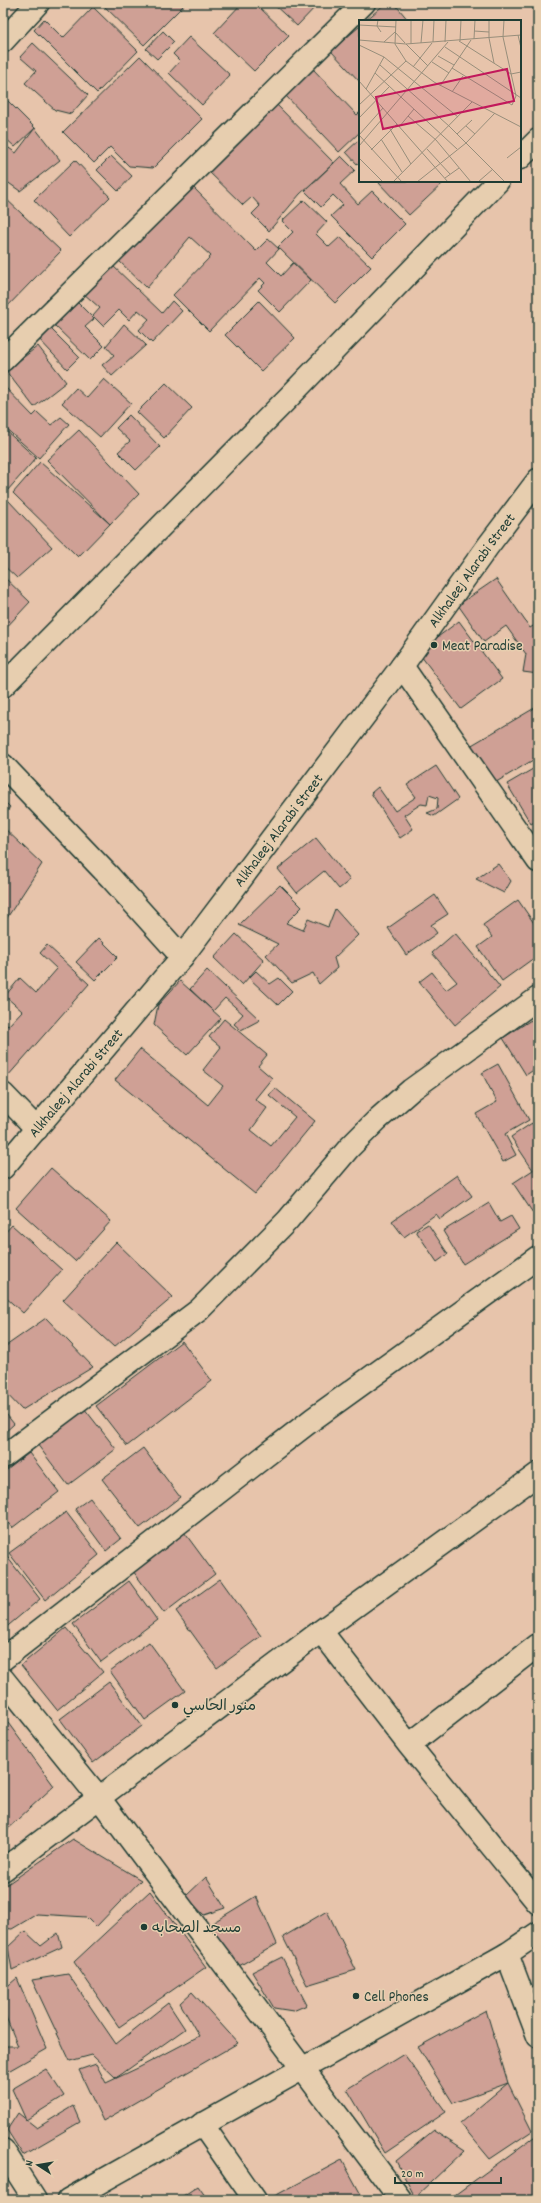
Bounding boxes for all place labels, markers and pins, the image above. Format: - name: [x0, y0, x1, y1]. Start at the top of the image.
- place label: Meat Paradise: [442, 636, 523, 658]
- marker: Meat Paradise: [429, 640, 439, 650]
- place label: منور الحاسي: [183, 1696, 256, 1718]
- marker: منور الحاسي: [170, 1700, 180, 1710]
- place label: مسجد الصحابه: [152, 1918, 241, 1940]
- marker: مسجد الصحابه: [139, 1922, 149, 1932]
- place label: Cell Phones: [364, 1987, 429, 2009]
- marker: Cell Phones: [351, 1991, 361, 2001]

